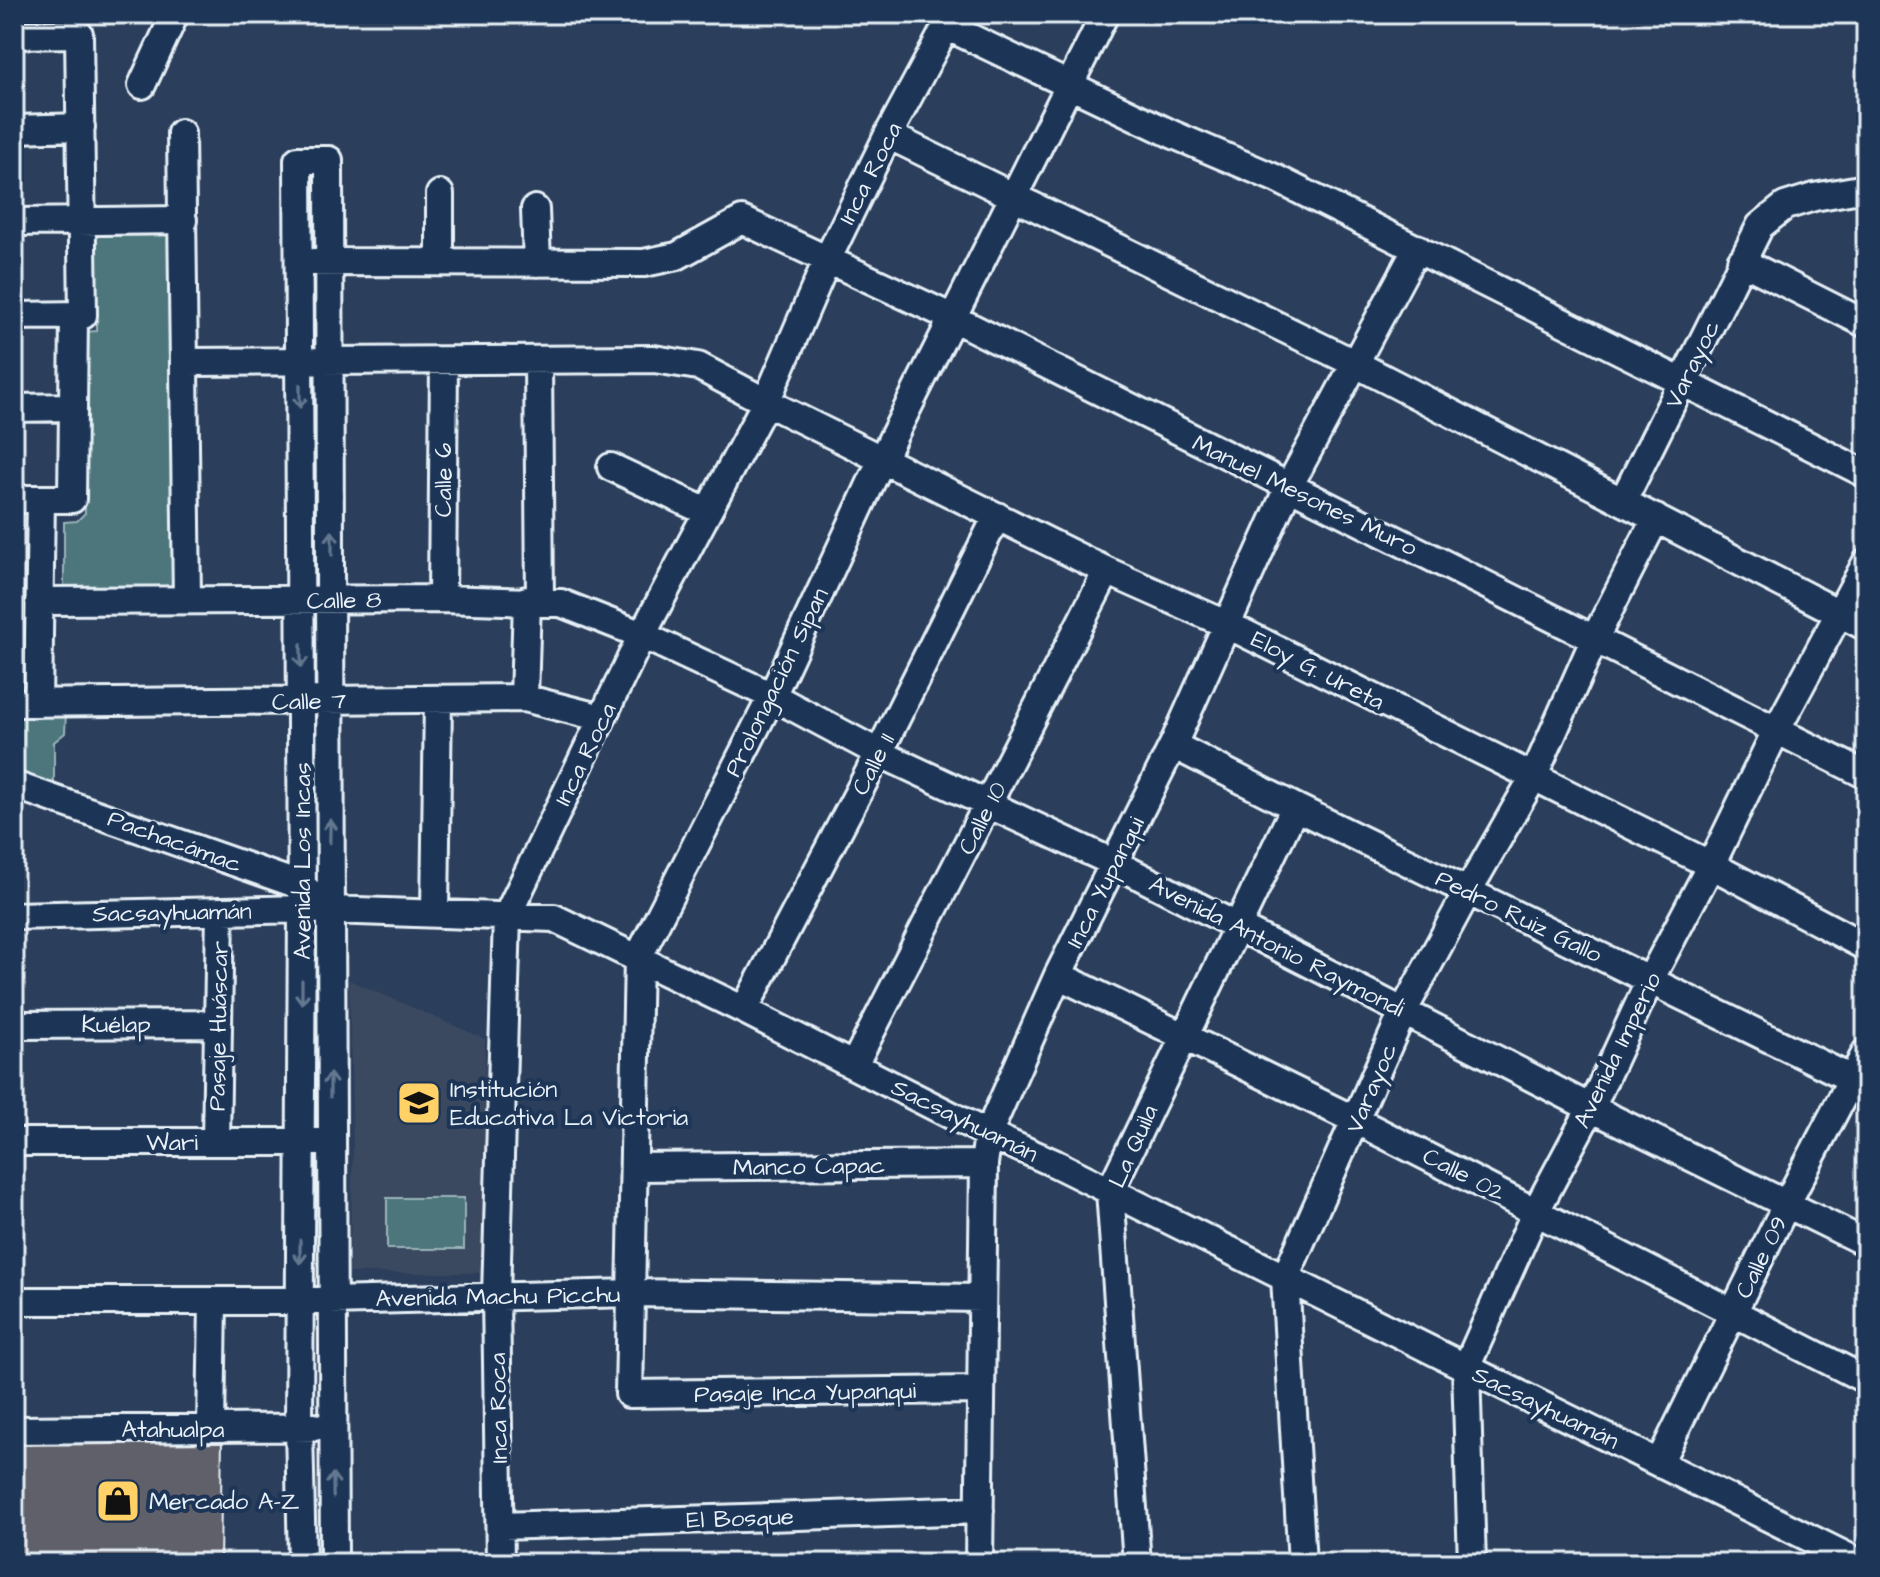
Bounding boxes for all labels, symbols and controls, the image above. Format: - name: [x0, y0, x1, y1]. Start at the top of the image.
- street label: Inca Roca: [831, 116, 911, 230]
- street label: Varayoc: [1657, 314, 1730, 415]
- one-way arrow: [292, 382, 308, 409]
- street label: Manuel Mesones Muro: [1186, 427, 1423, 565]
- street label: Calle 6: [427, 443, 461, 517]
- one-way arrow: [324, 530, 340, 557]
- street label: Prolongación Sipan: [716, 582, 838, 783]
- street label: Calle 8: [306, 583, 382, 619]
- street label: Eloy G. Ureta: [1245, 623, 1390, 720]
- one-way arrow: [293, 642, 309, 669]
- street label: Calle 7: [272, 684, 347, 720]
- street label: Inca Roca: [546, 697, 625, 812]
- street label: Calle 11: [844, 728, 904, 801]
- street label: Avenida Los Incas: [286, 762, 320, 960]
- street label: Calle 10: [950, 776, 1016, 861]
- street label: Pachacámac: [103, 802, 246, 882]
- street label: Inca Yupanqui: [1058, 811, 1154, 954]
- one-way arrow: [322, 818, 338, 845]
- street label: Pedro Ruiz Gallo: [1430, 862, 1608, 972]
- street label: Avenida Antonio Raymondi: [1143, 868, 1410, 1027]
- street label: Sacsayhuamán: [92, 895, 252, 932]
- street label: Pasaje Huáscar: [201, 941, 237, 1111]
- street label: Avenida Imperio: [1565, 966, 1671, 1134]
- one-way arrow: [294, 978, 309, 1005]
- street label: Kuélap: [81, 1008, 151, 1042]
- street label: Varayoc: [1338, 1038, 1407, 1139]
- street label: Sacsayhuamán: [885, 1071, 1044, 1172]
- one-way arrow: [322, 1072, 338, 1099]
- place label: Institución Educativa La Victoria: [450, 1073, 688, 1135]
- school or university icon: Institución Educativa La Victoria: [395, 1079, 443, 1127]
- street label: La Quila: [1101, 1100, 1167, 1193]
- street label: Wari: [146, 1126, 198, 1160]
- street label: Calle 02: [1417, 1140, 1511, 1210]
- street label: Manco Capac: [733, 1149, 885, 1185]
- street label: Calle 09: [1727, 1210, 1797, 1305]
- one-way arrow: [292, 1238, 308, 1265]
- street label: Avenida Machu Picchu: [375, 1278, 621, 1316]
- street label: Inca Roca: [481, 1352, 517, 1464]
- street label: Sacsayhuamán: [1466, 1358, 1625, 1459]
- street label: Pasaje Inca Yupanqui: [694, 1374, 917, 1412]
- street label: Atahualpa: [122, 1413, 224, 1447]
- one-way arrow: [325, 1472, 341, 1499]
- shop icon: Mercado A-Z: [94, 1477, 142, 1525]
- place label: Mercado A-Z: [149, 1485, 300, 1519]
- street label: El Bosque: [686, 1500, 794, 1538]

